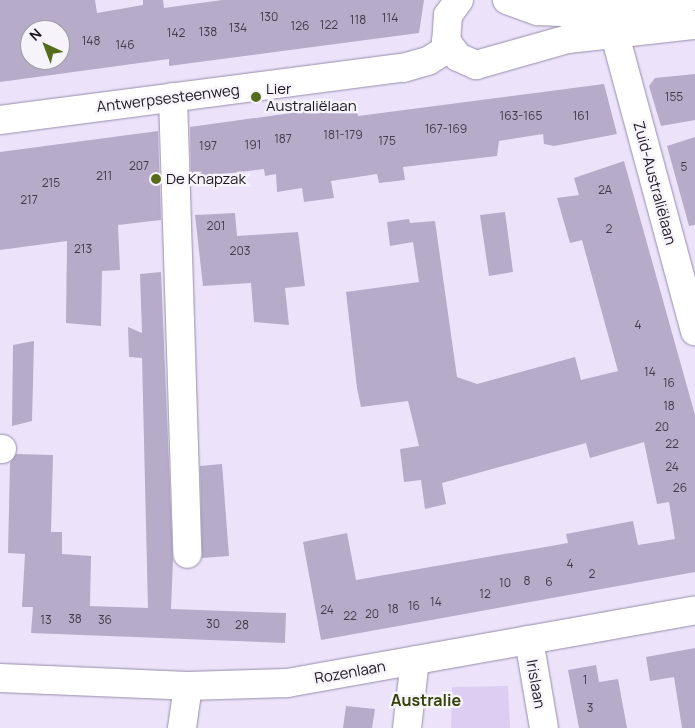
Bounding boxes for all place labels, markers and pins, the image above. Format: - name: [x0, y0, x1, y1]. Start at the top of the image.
- place label: Lier Australiëlaan: [266, 79, 357, 114]
- marker: Lier Australiëlaan: [250, 91, 262, 103]
- place label: De Knapzak: [166, 170, 246, 188]
- marker: De Knapzak: [150, 173, 162, 185]

